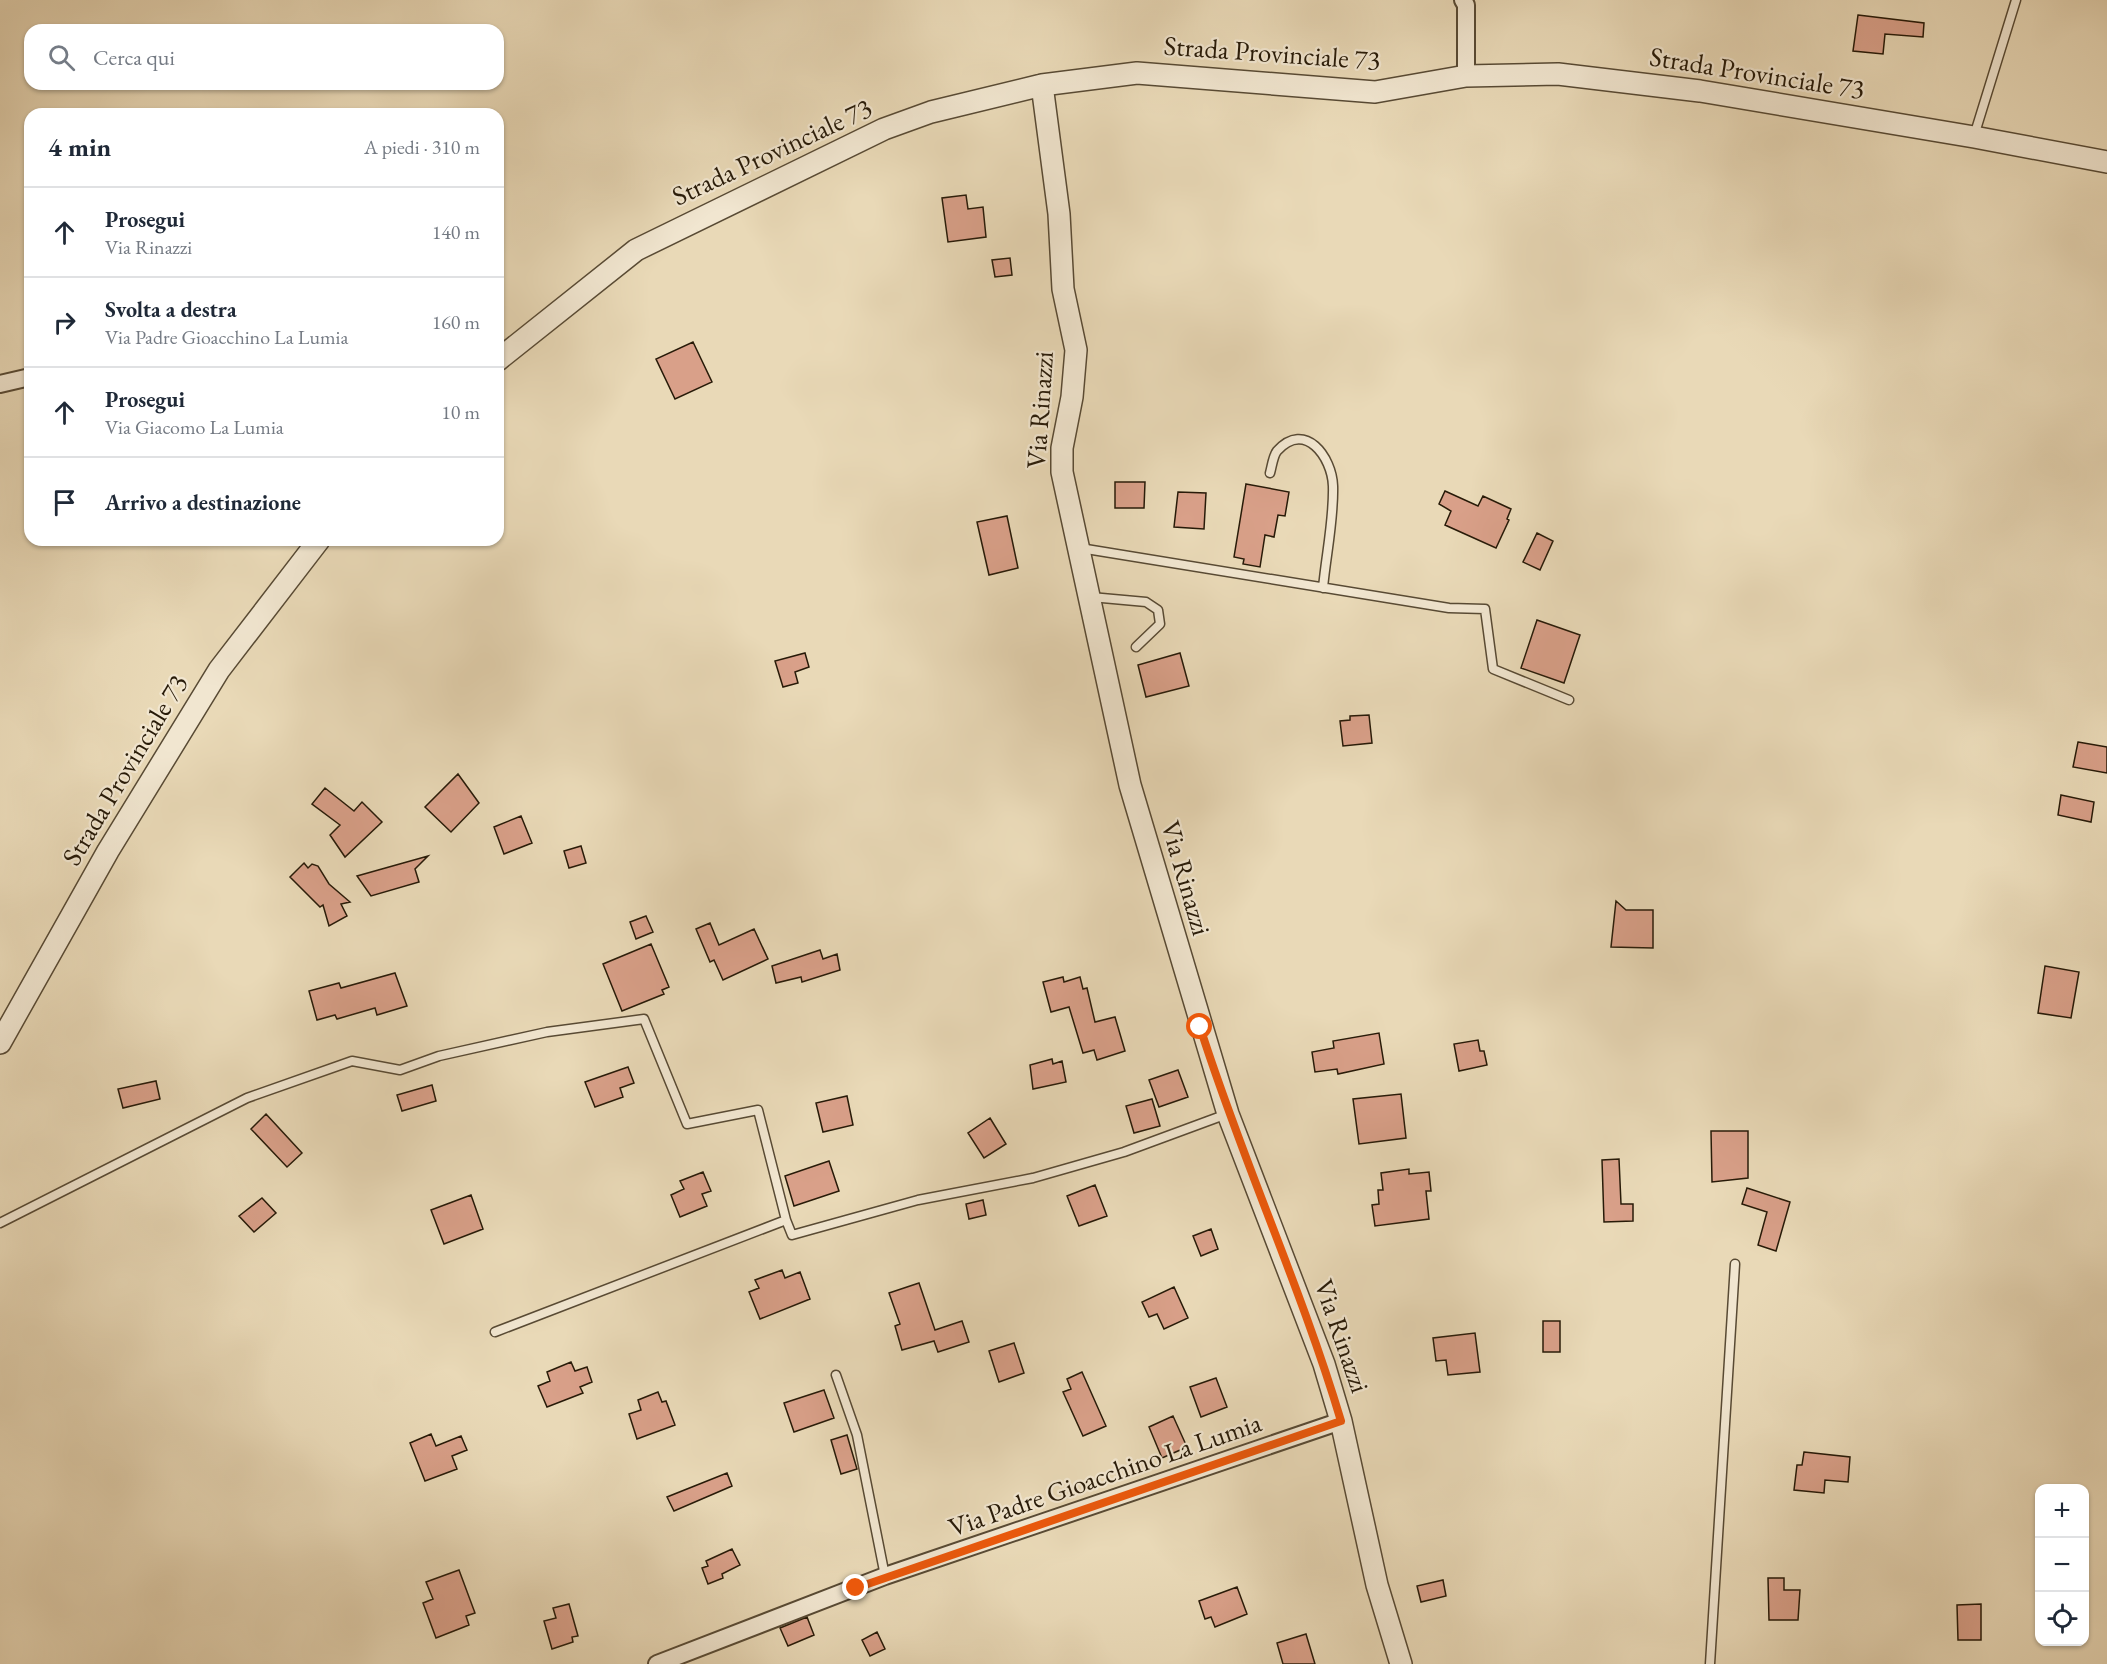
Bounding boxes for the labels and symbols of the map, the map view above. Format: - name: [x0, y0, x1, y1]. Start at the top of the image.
- street label: Strada Provinciale 73: [1163, 27, 1381, 78]
- street label: Strada Provinciale 73: [1647, 38, 1867, 107]
- street label: Strada Provinciale 73: [666, 90, 877, 213]
- street label: Via Rinazzi: [1018, 350, 1061, 470]
- street label: Strada Provinciale 73: [54, 668, 195, 872]
- street label: Via Rinazzi: [1153, 816, 1220, 940]
- route start: [1186, 1013, 1212, 1039]
- street label: Via Rinazzi: [1307, 1274, 1378, 1398]
- street label: Via Padre Gioacchino La Lumia: [944, 1404, 1266, 1545]
- route end: [842, 1574, 868, 1600]

